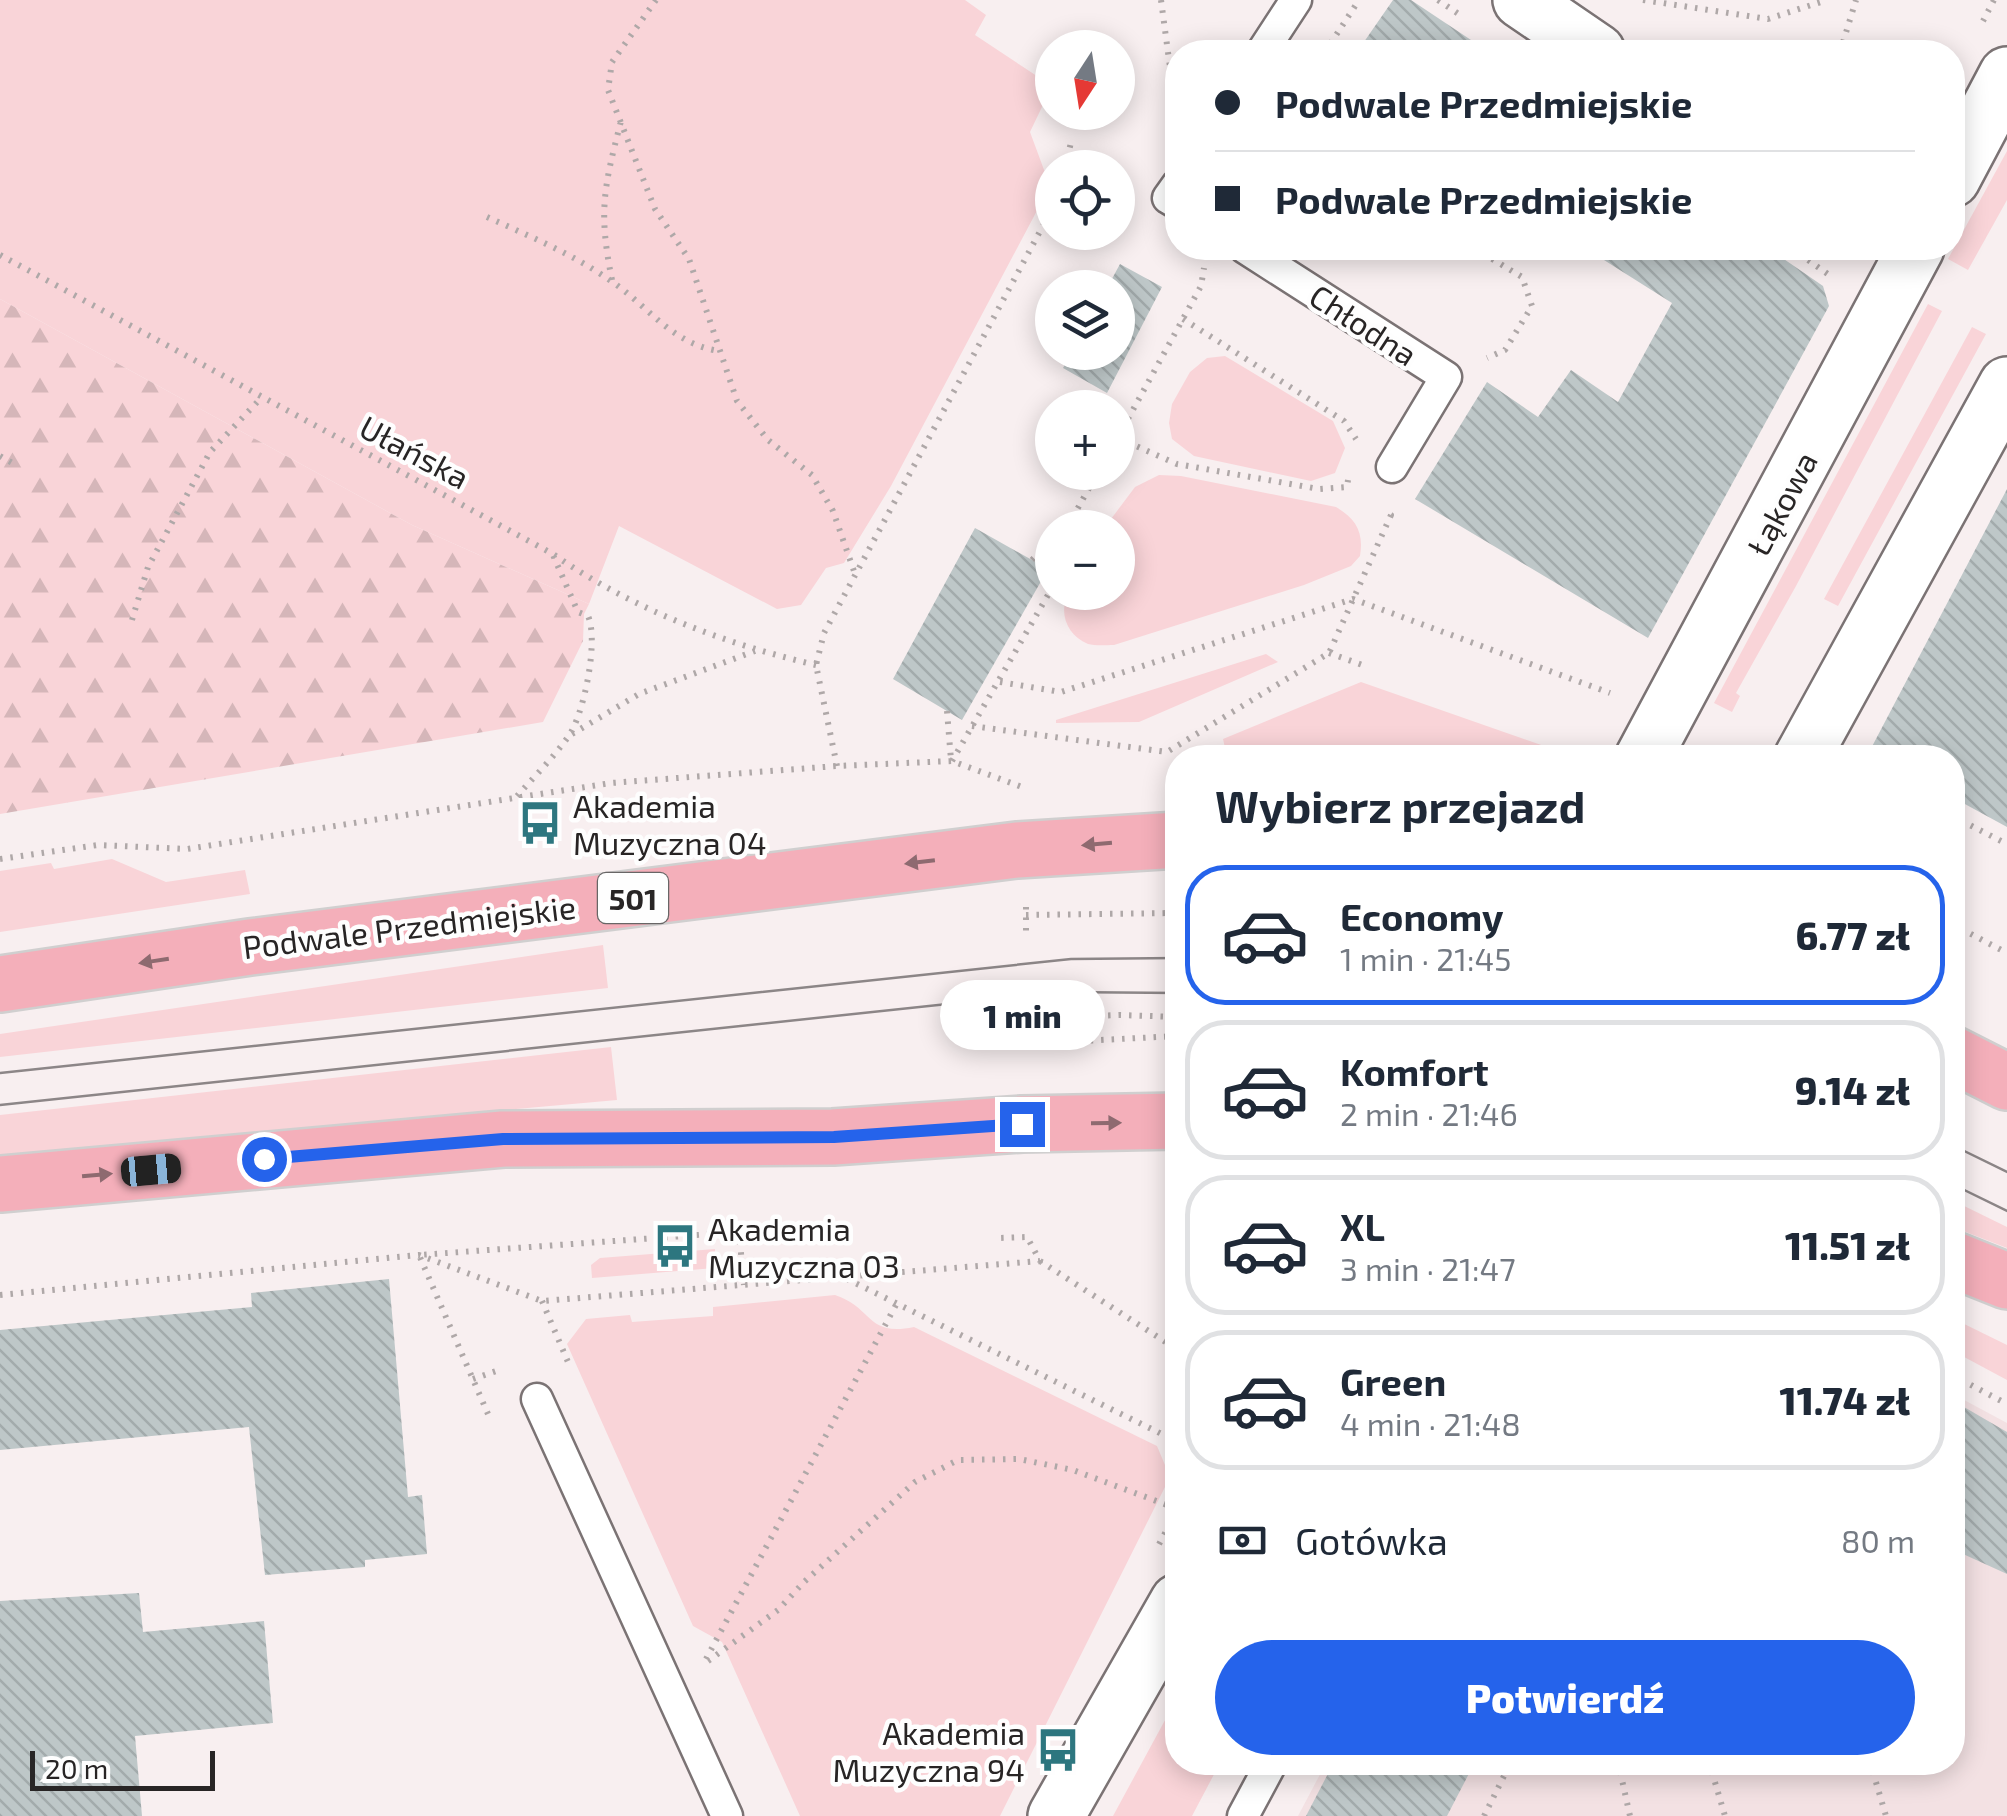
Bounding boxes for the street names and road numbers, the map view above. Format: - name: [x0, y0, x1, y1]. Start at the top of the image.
- street label: Chłodna: [1303, 275, 1425, 373]
- street label: Ułańska: [354, 407, 476, 495]
- street label: Łąkowa: [1738, 445, 1824, 561]
- road number: 501: [598, 873, 668, 923]
- street label: Podwale Przedmiejskie: [240, 887, 578, 966]

